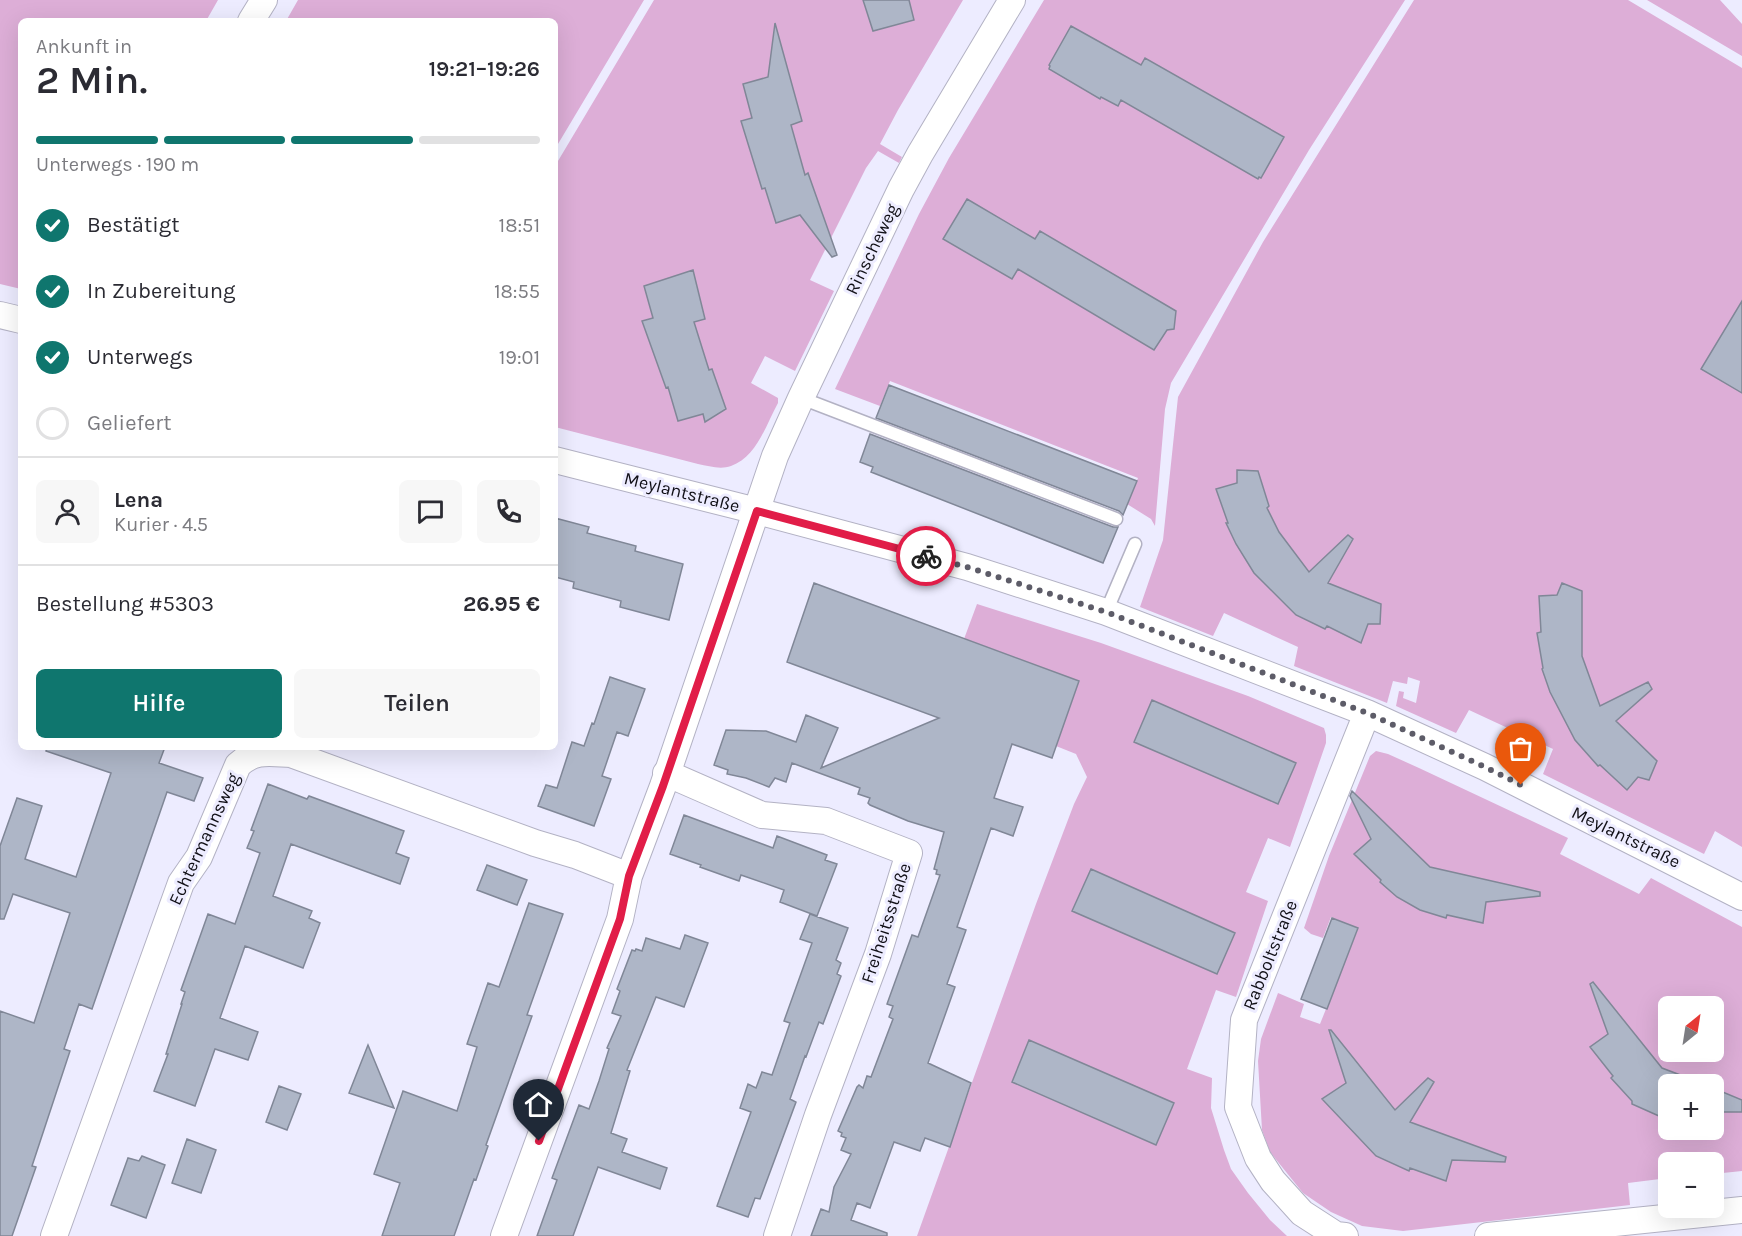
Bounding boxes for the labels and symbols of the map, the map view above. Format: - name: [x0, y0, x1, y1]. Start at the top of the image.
- street label: Rinscheweg: [841, 200, 903, 298]
- street label: Meylantstraße: [622, 467, 742, 517]
- courier: [896, 526, 956, 586]
- pin: [1495, 723, 1546, 785]
- street label: Echtermannsweg: [164, 769, 244, 909]
- street label: Meylantstraße: [1568, 801, 1684, 873]
- street label: Freiheitsstraße: [856, 860, 916, 986]
- street label: Rabboltstraße: [1238, 897, 1302, 1013]
- north arrow: [1658, 996, 1724, 1062]
- pin: [513, 1079, 564, 1141]

